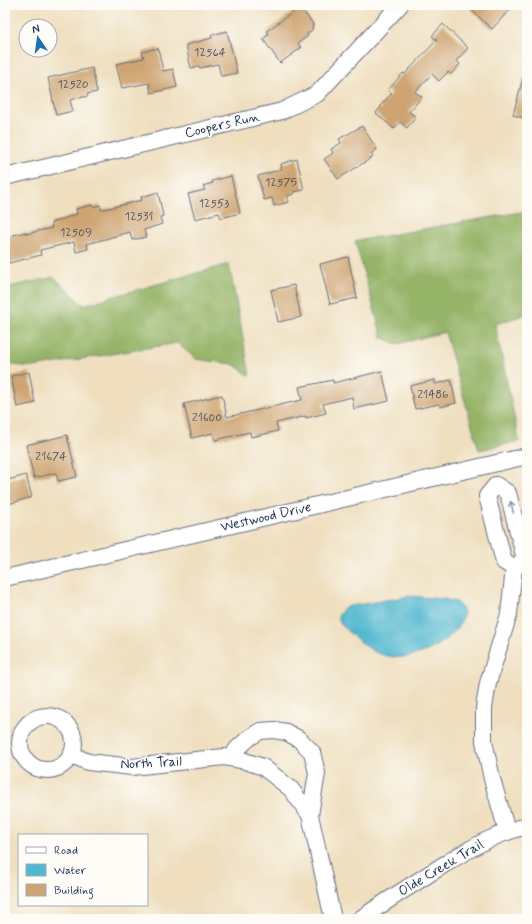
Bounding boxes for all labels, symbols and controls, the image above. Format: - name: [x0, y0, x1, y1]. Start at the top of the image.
- north arrow: [18, 18, 58, 58]
- text: N: [31, 22, 41, 37]
- house number: 12564: [194, 45, 226, 61]
- house number: 12520: [57, 77, 89, 93]
- street label: Coopers Run: [183, 108, 261, 142]
- house number: 12575: [265, 175, 297, 191]
- house number: 12553: [199, 196, 229, 212]
- house number: 12531: [125, 209, 153, 225]
- house number: 12509: [60, 225, 92, 241]
- house number: 21486: [417, 387, 449, 403]
- house number: 21600: [192, 410, 222, 426]
- house number: 21674: [35, 449, 67, 465]
- street label: Westwood Drive: [219, 498, 313, 536]
- one-way arrow: [508, 501, 515, 514]
- street label: North Trail: [120, 752, 182, 774]
- legend: [18, 834, 148, 906]
- street label: Olde Creek Trail: [395, 835, 487, 901]
- text: Road: [54, 843, 78, 859]
- text: Water: [54, 863, 86, 879]
- text: Building: [54, 883, 94, 900]

